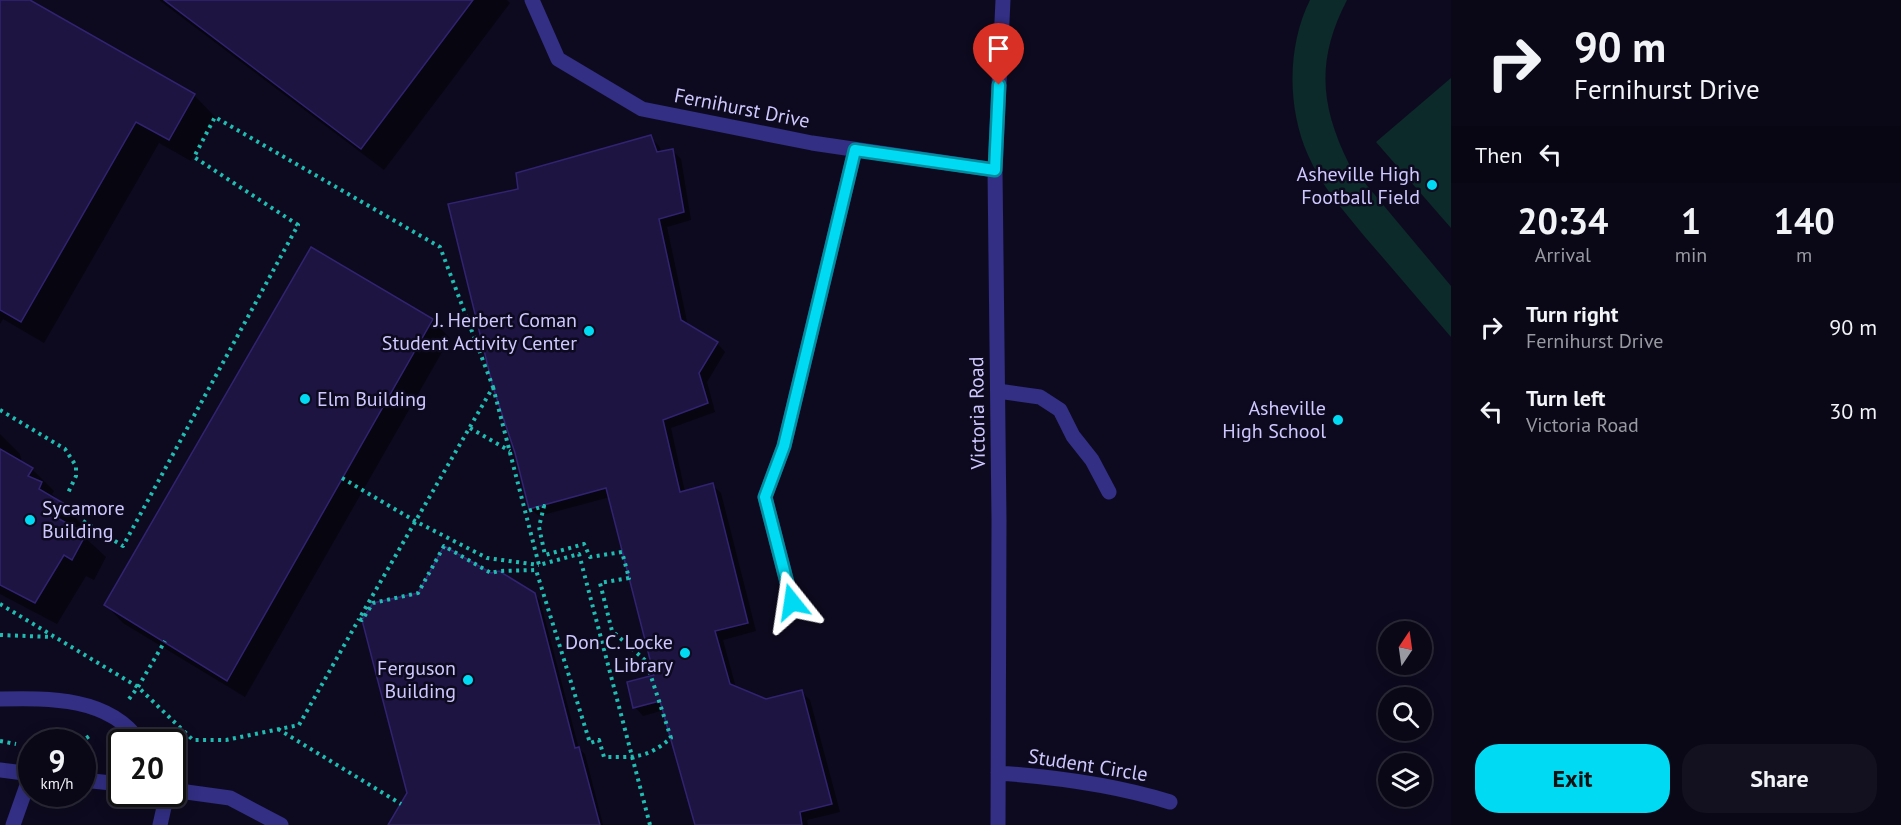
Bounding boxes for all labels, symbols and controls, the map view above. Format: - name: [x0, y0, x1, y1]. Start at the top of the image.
- text: 90 m: [1574, 19, 1666, 74]
- pin: [973, 23, 1024, 85]
- icon: right: [1475, 24, 1553, 102]
- icon: arrive: [982, 32, 1015, 65]
- text: Fernihurst Drive: [1574, 72, 1760, 106]
- street label: Fernihurst Drive: [672, 82, 812, 134]
- icon: left: [1534, 138, 1567, 171]
- text: Then: [1475, 141, 1522, 169]
- place label: Asheville High Football Field: [1297, 161, 1420, 210]
- marker: Asheville High Football Field: [1425, 178, 1439, 192]
- text: 20:34: [1517, 197, 1609, 244]
- text: 1: [1681, 197, 1701, 244]
- text: 140: [1774, 197, 1835, 244]
- text: Arrival: [1535, 242, 1591, 268]
- text: min: [1675, 242, 1707, 268]
- text: m: [1796, 242, 1812, 268]
- text: Turn right: [1526, 300, 1618, 328]
- place label: J. Herbert Coman Student Activity Center: [382, 307, 577, 356]
- icon: right: [1475, 311, 1508, 344]
- text: 90 m: [1829, 313, 1877, 341]
- marker: J. Herbert Coman Student Activity Center: [582, 324, 596, 338]
- text: Fernihurst Drive: [1526, 328, 1663, 354]
- street label: Victoria Road: [963, 356, 991, 471]
- text: Turn left: [1526, 384, 1606, 412]
- place label: Elm Building: [317, 386, 427, 412]
- marker: Elm Building: [298, 392, 312, 406]
- place label: Asheville High School: [1222, 395, 1326, 444]
- icon: left: [1475, 395, 1508, 428]
- text: 30 m: [1829, 397, 1877, 425]
- text: Victoria Road: [1526, 412, 1639, 438]
- marker: Asheville High School: [1331, 413, 1345, 427]
- place label: Sycamore Building: [42, 495, 125, 544]
- marker: Sycamore Building: [23, 513, 37, 527]
- position arrow: [760, 570, 824, 634]
- north arrow: [1378, 621, 1432, 675]
- map controls: [1378, 621, 1432, 807]
- place label: Don C. Locke Library: [565, 629, 674, 678]
- marker: Don C. Locke Library: [678, 646, 692, 660]
- place label: Ferguson Building: [377, 655, 456, 704]
- marker: Ferguson Building: [461, 673, 475, 687]
- button: search: [1378, 687, 1432, 741]
- speed limit sign: 20: [108, 729, 186, 807]
- text: 9: [48, 741, 66, 780]
- street label: Student Circle: [1026, 743, 1150, 787]
- button: Exit: [1475, 744, 1670, 813]
- button: Share: [1682, 744, 1877, 813]
- button: layers: [1378, 753, 1432, 807]
- text: km/h: [41, 774, 73, 793]

